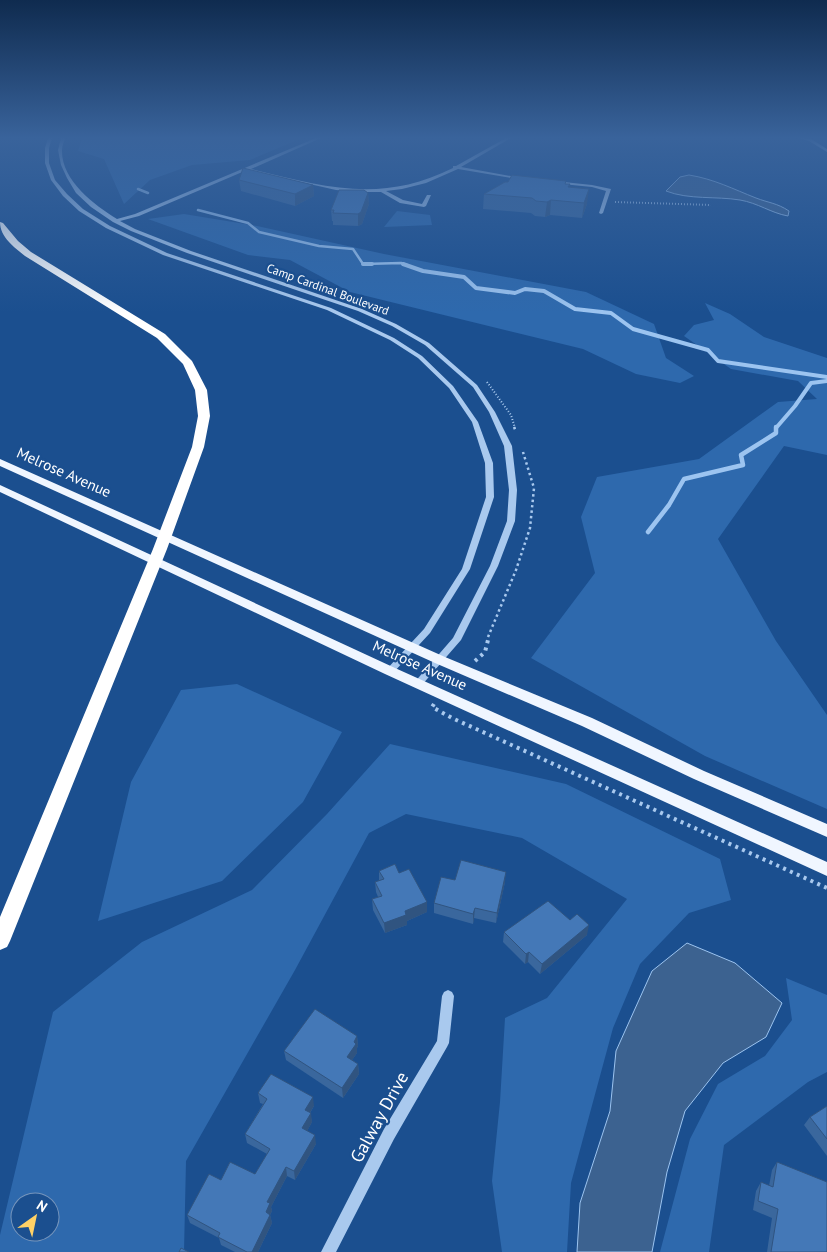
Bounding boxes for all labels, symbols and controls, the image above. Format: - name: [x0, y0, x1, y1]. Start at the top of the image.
- street label: Camp Cardinal Boulevard: [265, 260, 391, 318]
- street label: Melrose Avenue: [14, 443, 114, 501]
- street label: Melrose Avenue: [370, 636, 470, 694]
- street label: Galway Drive: [345, 1068, 413, 1166]
- north arrow: [10, 1192, 60, 1242]
- text: N: [33, 1196, 51, 1216]

